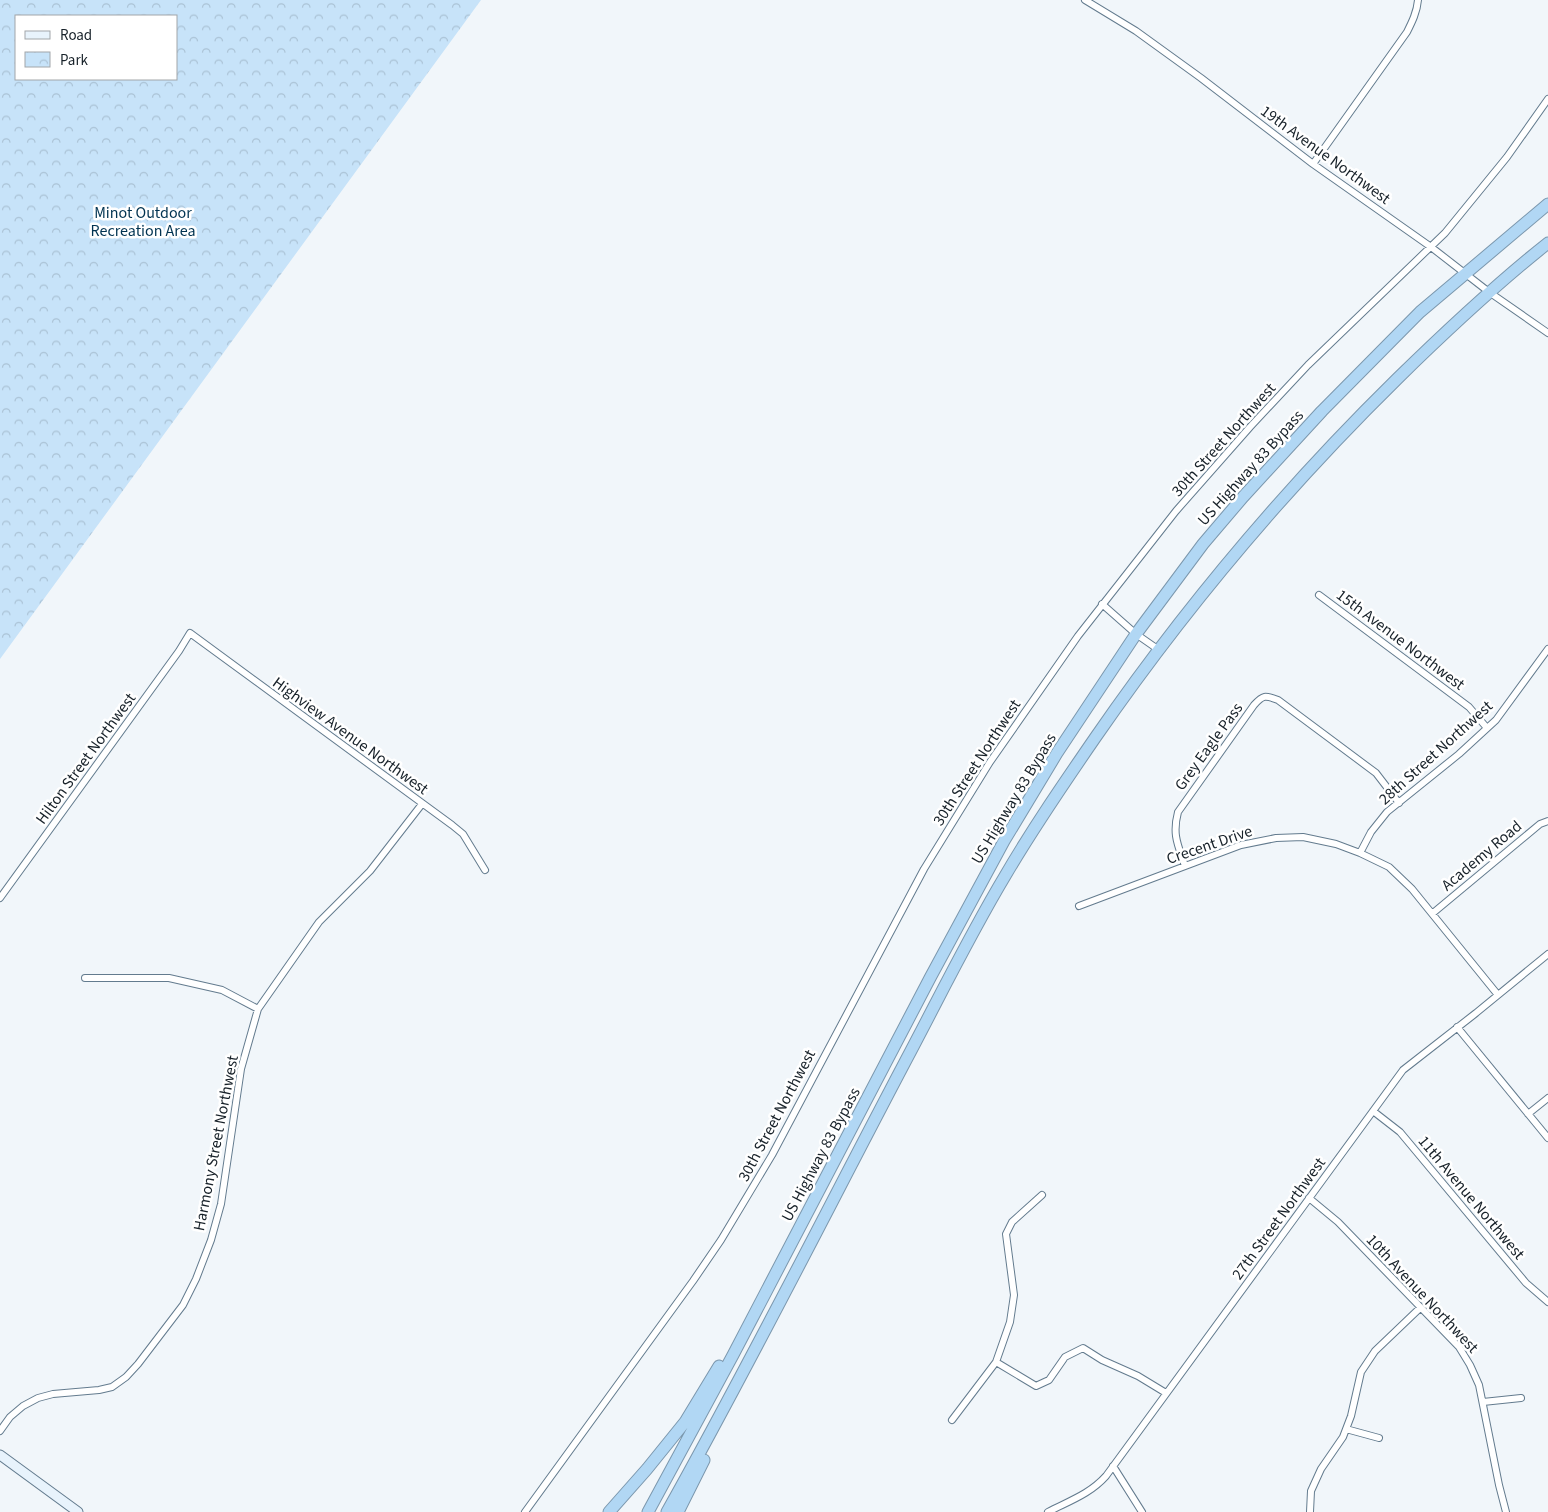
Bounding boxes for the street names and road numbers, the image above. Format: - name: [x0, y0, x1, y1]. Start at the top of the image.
- street label: 19th Avenue Northwest: [1256, 100, 1395, 210]
- street label: 30th Street Northwest: [1167, 377, 1281, 501]
- street label: US Highway 83 Bypass: [1193, 405, 1309, 530]
- street label: 15th Avenue Northwest: [1332, 584, 1470, 696]
- street label: Highview Avenue Northwest: [268, 672, 433, 800]
- street label: Hilton Street Northwest: [31, 688, 141, 829]
- street label: 30th Street Northwest: [928, 695, 1026, 830]
- street label: 28th Street Northwest: [1374, 695, 1498, 810]
- street label: Grey Eagle Pass: [1169, 698, 1248, 795]
- street label: US Highway 83 Bypass: [966, 729, 1062, 868]
- street label: Academy Road: [1437, 816, 1527, 896]
- street label: Crecent Drive: [1163, 820, 1255, 870]
- street label: 30th Street Northwest: [733, 1045, 821, 1185]
- street label: Harmony Street Northwest: [188, 1053, 244, 1233]
- street label: US Highway 83 Bypass: [776, 1083, 866, 1225]
- street label: 11th Avenue Northwest: [1413, 1131, 1530, 1265]
- street label: 27th Street Northwest: [1227, 1152, 1331, 1284]
- street label: 10th Avenue Northwest: [1361, 1229, 1484, 1359]

